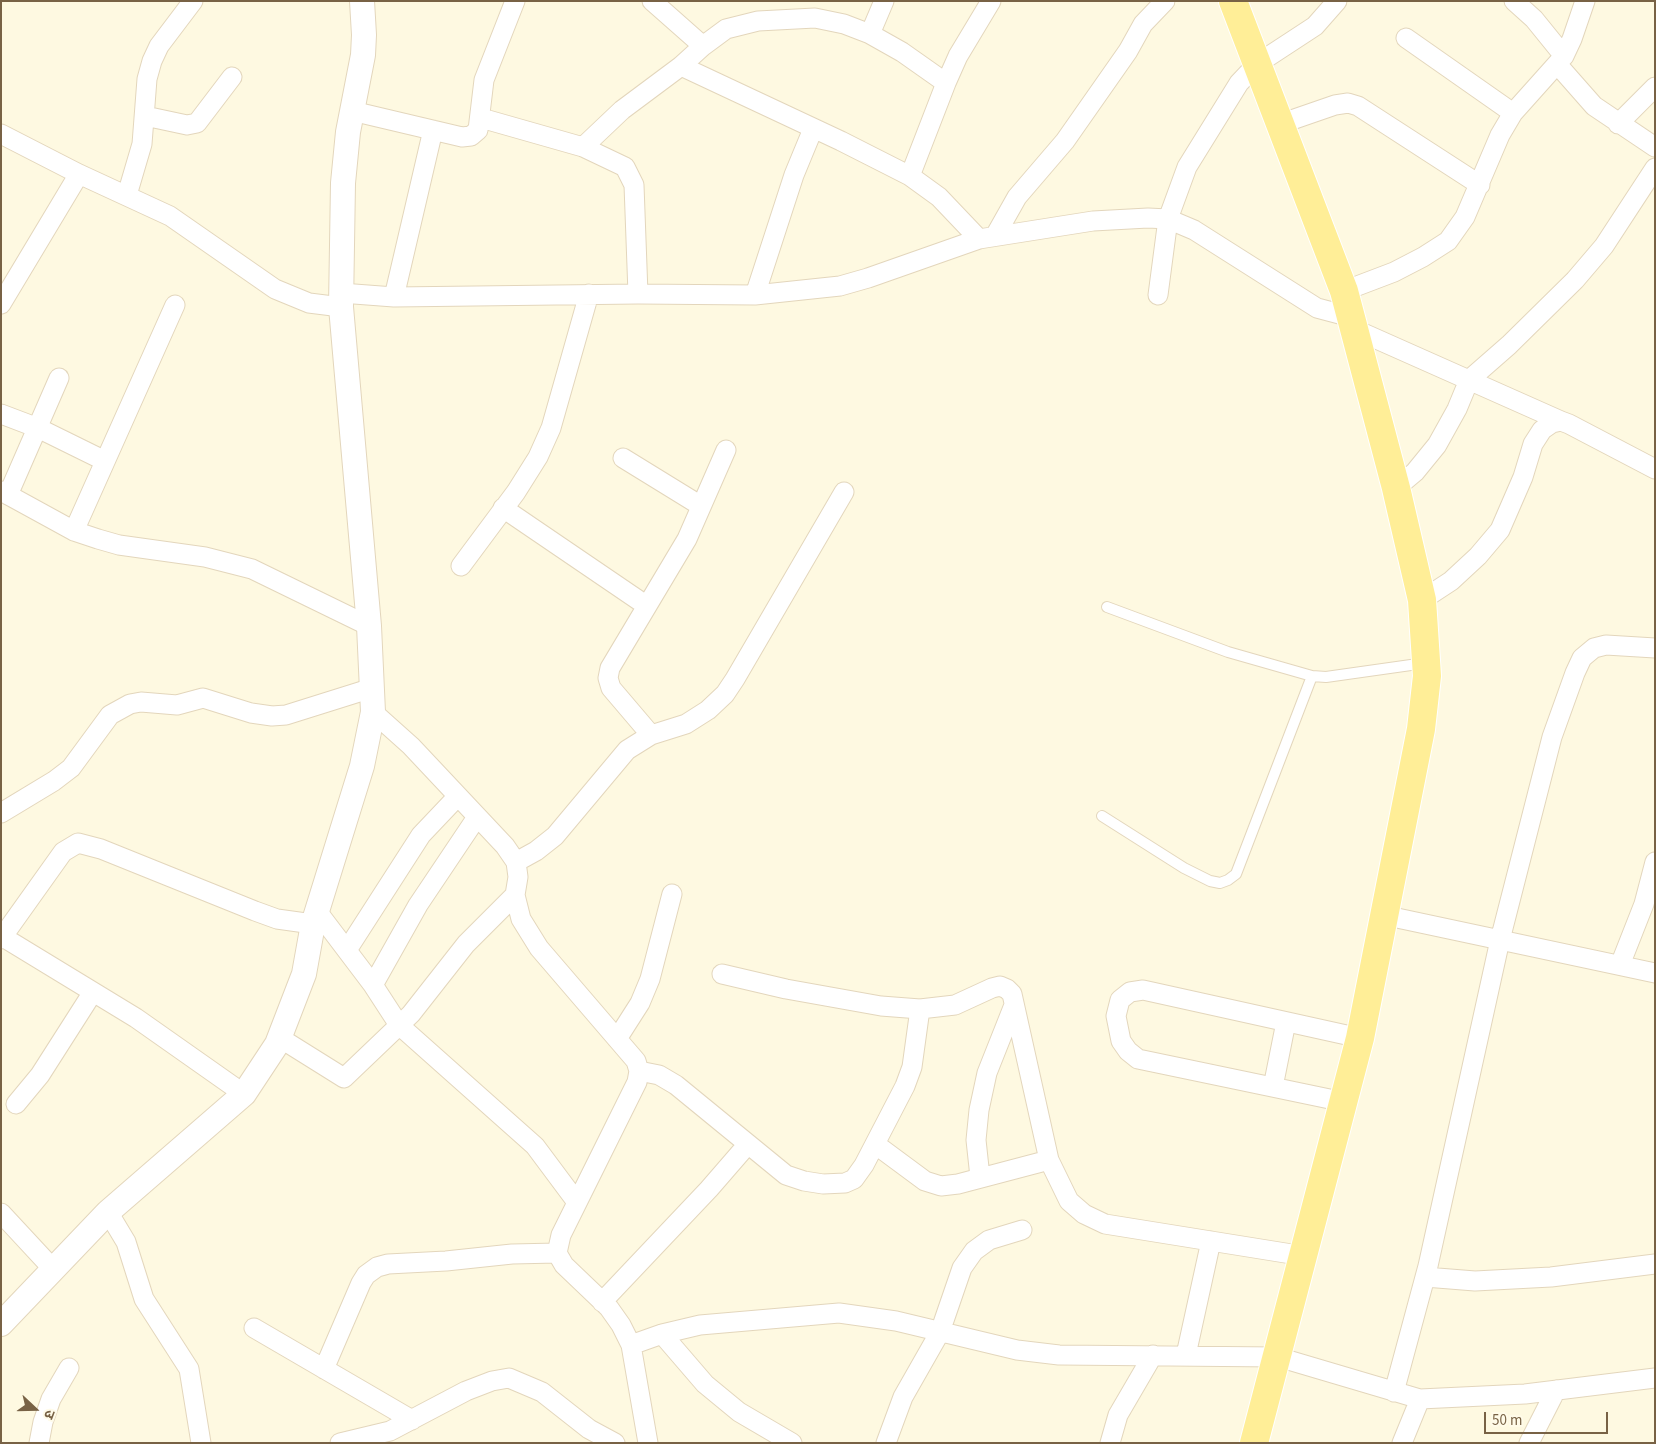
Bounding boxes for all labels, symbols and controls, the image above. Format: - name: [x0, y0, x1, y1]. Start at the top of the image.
- north arrow: [10, 1384, 60, 1434]
- scale bar: [1486, 1402, 1610, 1434]
- text: उ: [38, 1407, 60, 1422]
- text: 50 m: [1492, 1410, 1522, 1431]

